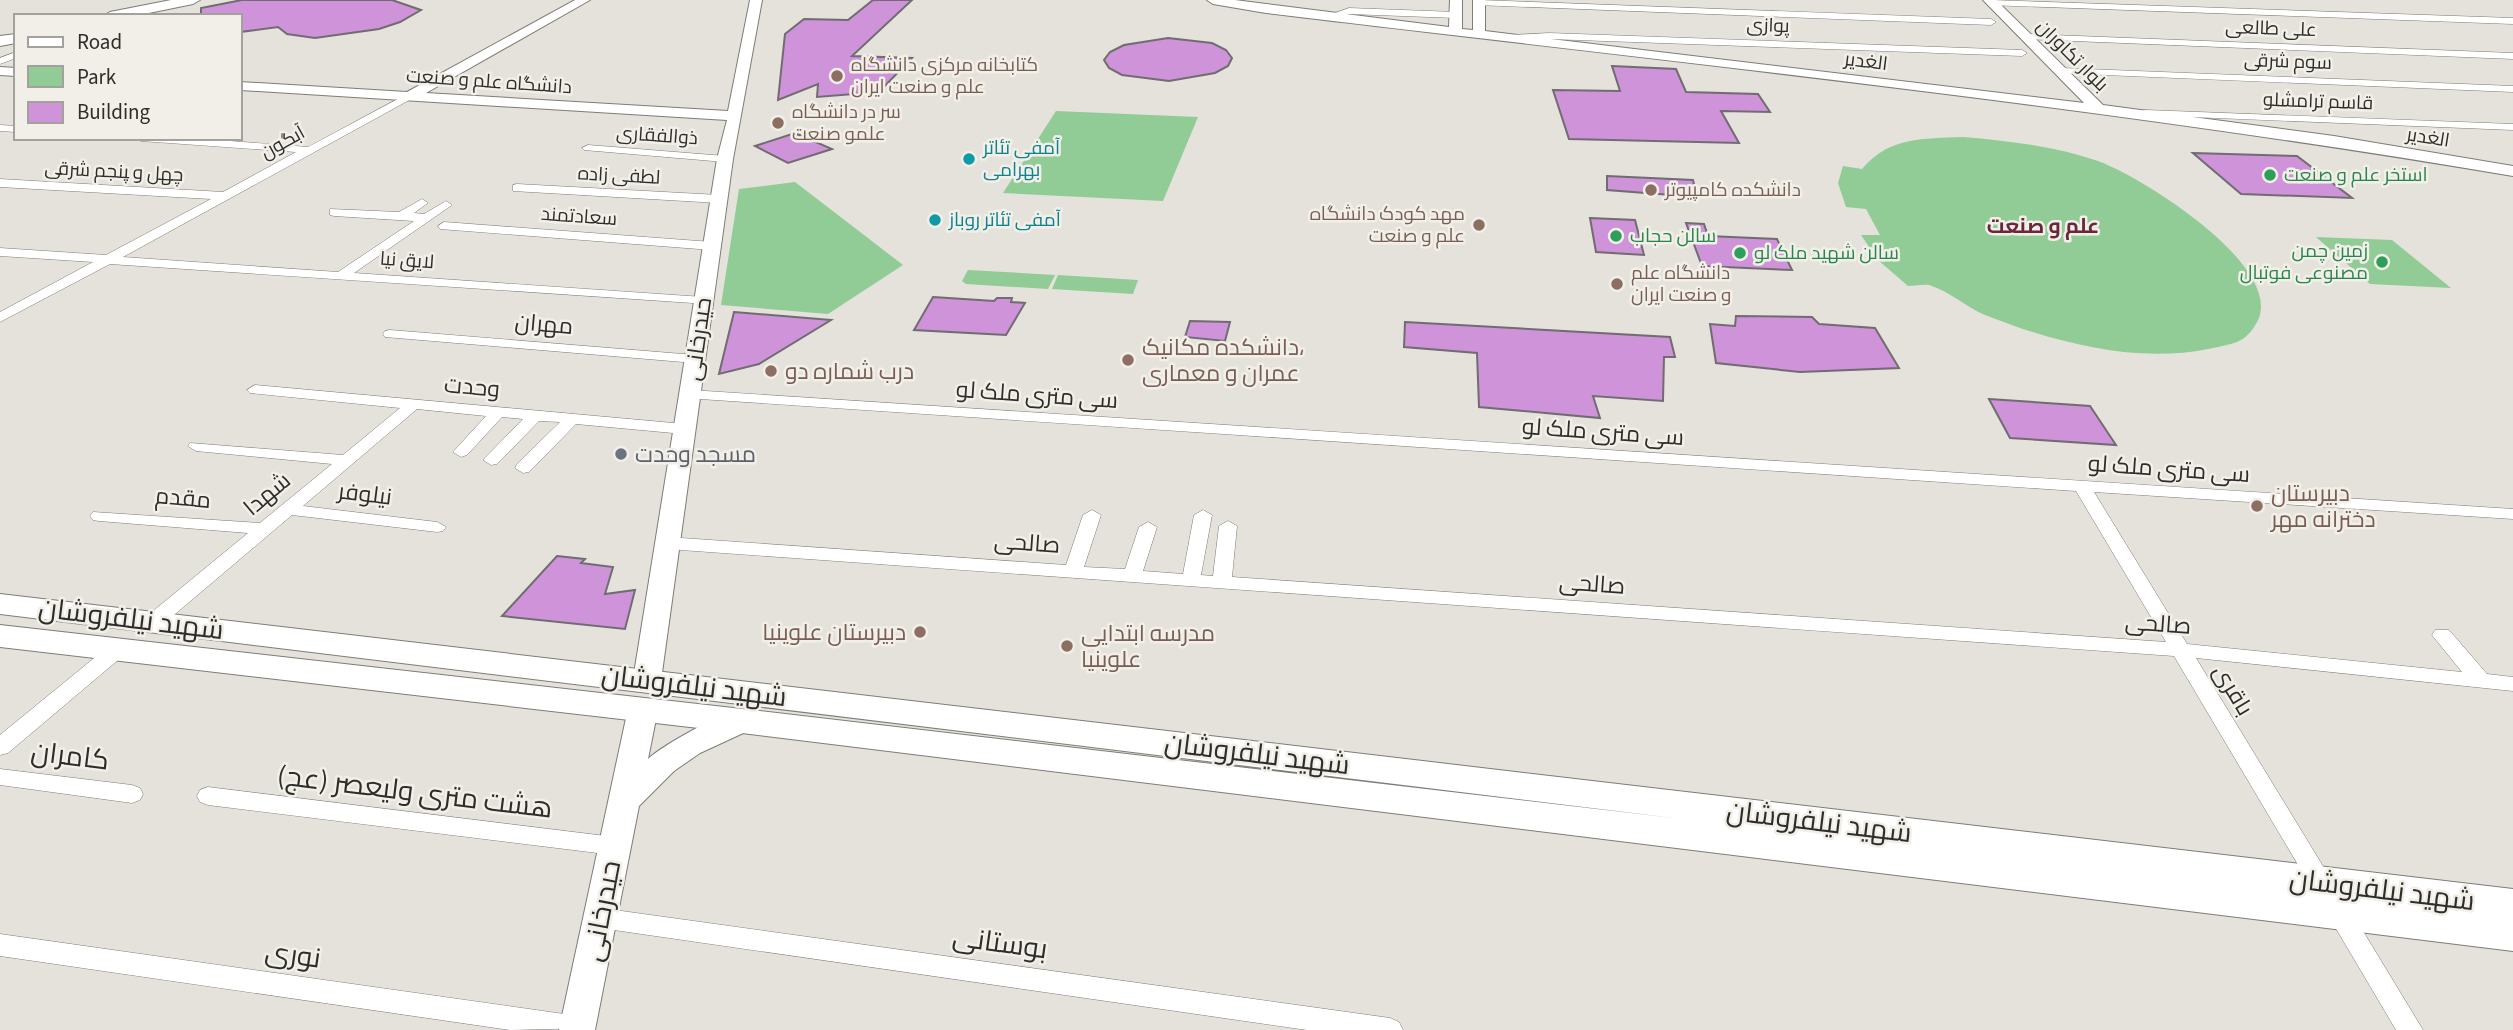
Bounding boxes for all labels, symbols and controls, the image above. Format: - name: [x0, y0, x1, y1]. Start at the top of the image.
- street label: پوازی: [1746, 12, 1790, 40]
- legend: [14, 14, 242, 140]
- street label: بلوار تکاوران: [2030, 14, 2114, 98]
- street label: علی طالعی: [2225, 14, 2317, 44]
- text: Road: [77, 27, 122, 57]
- street label: الغدیر: [1842, 46, 1889, 78]
- street label: سوم شرقی: [2244, 47, 2332, 77]
- place label: کتابخانه مرکزی دانشگاه علم و صنعت ایران: [851, 52, 1038, 101]
- text: Park: [77, 62, 117, 92]
- street label: دانشگاه علم و صنعت: [405, 63, 573, 101]
- marker: کتابخانه مرکزی دانشگاه علم و صنعت ایران: [829, 68, 845, 84]
- street label: قاسم ترامشلو: [2262, 87, 2374, 117]
- text: Building: [77, 97, 151, 127]
- place label: سر در دانشگاه علمو صنعت: [792, 99, 901, 148]
- marker: سر در دانشگاه علمو صنعت: [770, 115, 786, 131]
- street label: آبگون: [256, 120, 310, 166]
- street label: ذوالفقاری: [615, 120, 699, 152]
- street label: الغدیر: [2403, 121, 2452, 155]
- place label: آمفی تئاتر بهرامی: [982, 135, 1060, 184]
- marker: آمفی تئاتر بهرامی: [961, 151, 977, 167]
- street label: چهل و ‍پنجم شرقی: [44, 155, 184, 189]
- street label: لطفی زاده: [577, 160, 661, 192]
- place label: استخر علم و صنعت: [2284, 162, 2428, 189]
- marker: استخر علم و صنعت: [2262, 167, 2278, 183]
- place label: دانشکده کامپیوتر: [1664, 177, 1801, 204]
- marker: دانشکده کامپیوتر: [1643, 182, 1659, 198]
- street label: سعادتمند: [540, 201, 618, 233]
- place label: مهد کودک دانشگاه علم و صنعت: [1310, 201, 1465, 250]
- place label: آمفی تئاتر روباز: [948, 207, 1061, 234]
- district label: علم و صنعت: [1987, 211, 2099, 241]
- marker: آمفی تئاتر روباز: [927, 212, 943, 228]
- marker: مهد کودک دانشگاه علم و صنعت: [1471, 217, 1487, 233]
- place label: سالن حجاب: [1630, 223, 1716, 250]
- marker: سالن حجاب: [1608, 228, 1624, 244]
- place label: زمین چمن مصنوعی فوتبال: [2240, 238, 2368, 287]
- place label: سالن شهید ملک لو: [1754, 240, 1899, 267]
- marker: سالن شهید ملک لو: [1732, 245, 1748, 261]
- street label: لایق نیا: [379, 246, 435, 276]
- marker: زمین چمن مصنوعی فوتبال: [2374, 254, 2390, 270]
- place label: دانشگاه علم و صنعت ایران: [1631, 260, 1731, 309]
- marker: دانشگاه علم و صنعت ایران: [1609, 276, 1625, 292]
- street label: حیدرخانی: [676, 295, 720, 383]
- street label: مهران: [513, 305, 575, 343]
- place label: دانشکده مکانیک، عمران و معماری: [1142, 331, 1304, 390]
- marker: دانشکده مکانیک، عمران و معماری: [1120, 352, 1136, 368]
- place label: درب شماره دو: [785, 355, 914, 388]
- marker: درب شماره دو: [763, 363, 779, 379]
- street label: وحدت: [443, 368, 501, 406]
- street label: سی متری ملک لو: [955, 373, 1119, 417]
- street label: سی متری ملک لو: [1521, 410, 1685, 454]
- place label: مسجد وحدت: [635, 438, 756, 471]
- marker: مسجد وحدت: [613, 446, 629, 462]
- street label: سی متری ملک لو: [2087, 447, 2251, 491]
- street label: شهدا: [236, 464, 298, 524]
- street label: نیلوفر: [334, 474, 394, 514]
- place label: دبیرستان دخترانه مهر: [2269, 477, 2376, 536]
- street label: مقدم: [154, 479, 212, 517]
- marker: دبیرستان دخترانه مهر: [2249, 498, 2265, 514]
- street label: صالحی: [993, 524, 1061, 562]
- street label: صالحی: [1558, 565, 1626, 603]
- street label: شهید نیلفروشان: [36, 588, 226, 650]
- street label: صالحی: [2124, 605, 2192, 643]
- place label: دبیرستان علوینیا: [762, 616, 906, 649]
- place label: مدرسه ابتدایی علوینیا: [1081, 617, 1215, 676]
- marker: دبیرستان علوینیا: [912, 624, 928, 640]
- marker: مدرسه ابتدایی علوینیا: [1059, 638, 1075, 654]
- street label: شهید نیلفروشان: [599, 655, 789, 717]
- street label: باقری: [2205, 658, 2261, 722]
- street label: شهید نیلفروشان: [1162, 723, 1352, 785]
- street label: کامران: [29, 731, 111, 781]
- street label: هشت متری ولیعصر (عج): [275, 755, 555, 829]
- street label: شهید نیلفروشان: [1724, 791, 1914, 853]
- street label: حیدرخانی: [573, 857, 631, 965]
- street label: شهید نیلفروشان: [2287, 859, 2477, 921]
- street label: بوستانی: [950, 917, 1050, 969]
- street label: نوری: [262, 931, 324, 979]

